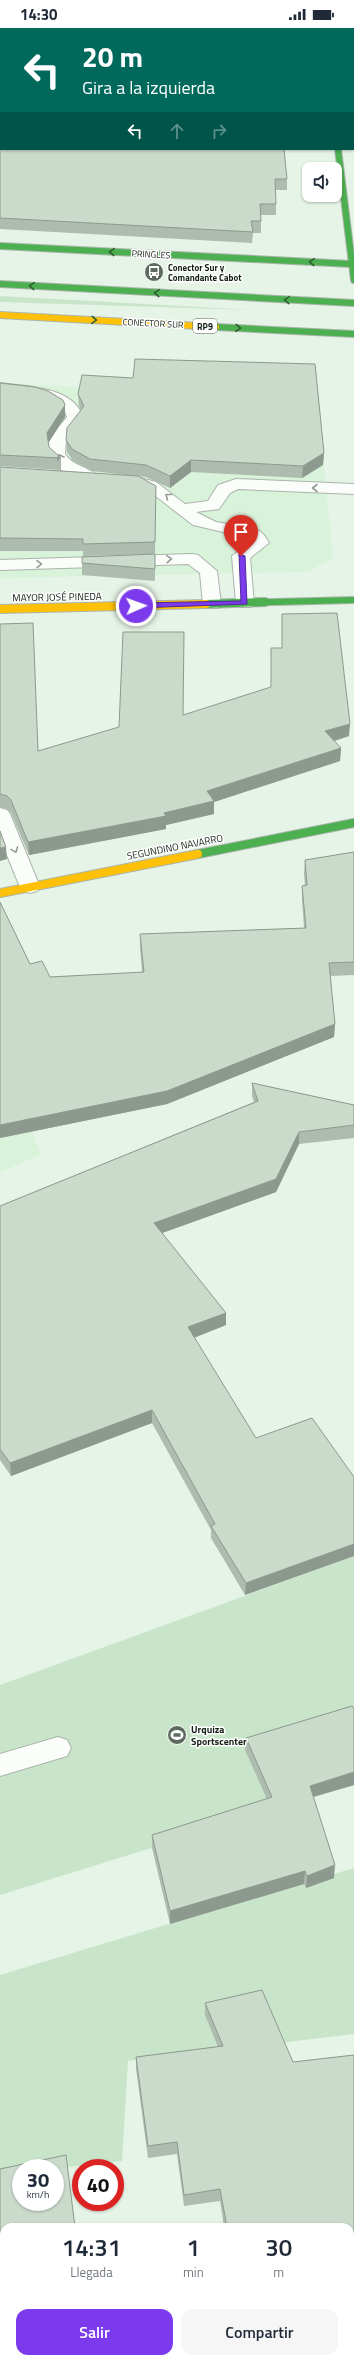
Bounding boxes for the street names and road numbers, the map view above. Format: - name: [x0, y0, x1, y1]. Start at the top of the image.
- street label: PRINGLES: [131, 246, 171, 262]
- street label: CONECTOR SUR: [122, 315, 184, 331]
- road number: RP9: [193, 319, 217, 333]
- street label: MAYOR JOSÉ PINEDA: [12, 589, 102, 605]
- street label: SEGUNDINO NAVARRO: [126, 830, 225, 864]

